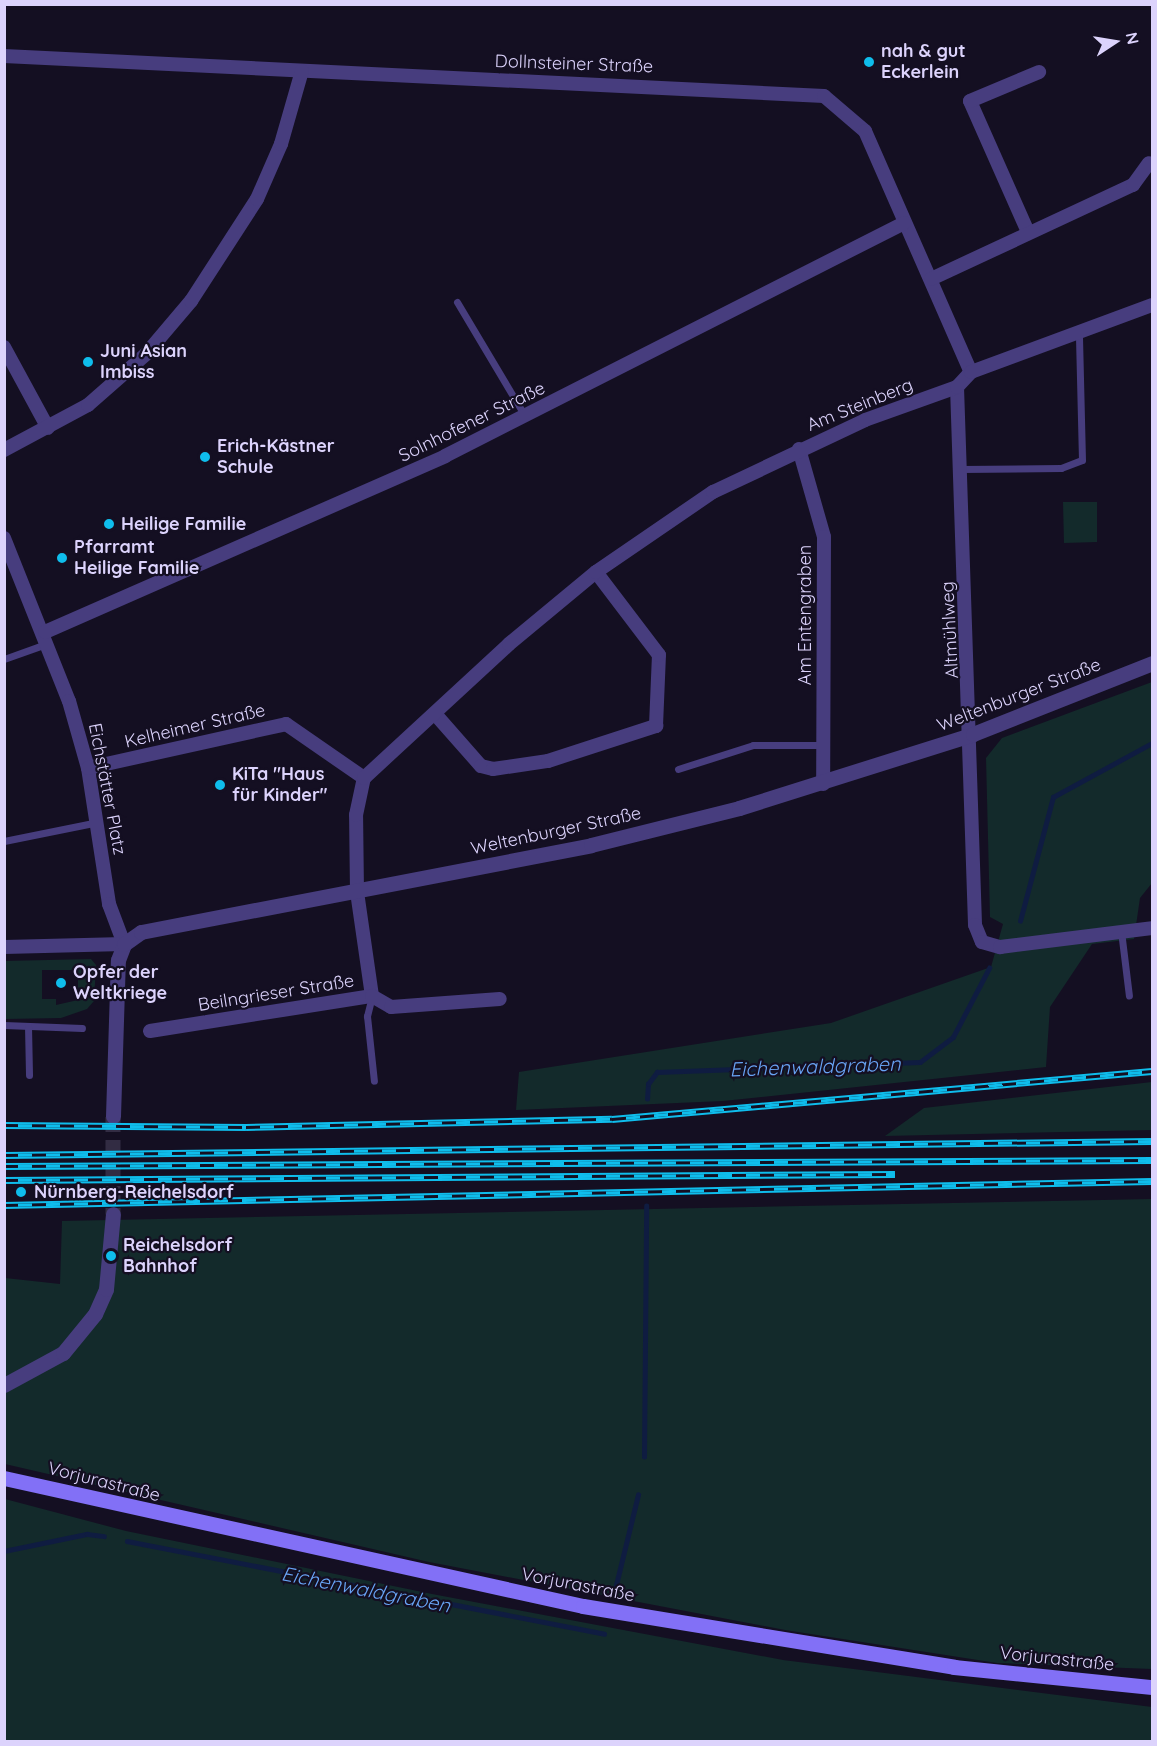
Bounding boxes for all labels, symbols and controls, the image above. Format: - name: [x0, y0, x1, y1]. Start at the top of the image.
- north arrow: [1085, 12, 1145, 72]
- text: N: [1122, 30, 1144, 46]
- place label: nah & gut Eckerlein: [881, 41, 966, 84]
- street label: Dollnsteiner Straße: [494, 50, 654, 78]
- marker: nah & gut Eckerlein: [862, 55, 876, 69]
- place label: Juni Asian Imbiss: [100, 341, 187, 384]
- marker: Juni Asian Imbiss: [81, 355, 95, 369]
- street label: Am Steinberg: [804, 374, 916, 436]
- street label: Solnhofener Straße: [395, 377, 549, 467]
- place label: Erich-Kästner Schule: [217, 436, 335, 478]
- marker: Erich-Kästner Schule: [198, 450, 212, 464]
- place label: Heilige Familie: [121, 513, 246, 535]
- marker: Heilige Familie: [102, 517, 116, 531]
- place label: Pfarramt Heilige Familie: [74, 537, 199, 580]
- street label: Am Entengraben: [794, 545, 816, 685]
- marker: Pfarramt Heilige Familie: [55, 551, 69, 565]
- street label: Altmühlweg: [937, 581, 963, 679]
- street label: Weltenburger Straße: [934, 654, 1104, 736]
- street label: Kelheimer Straße: [123, 699, 267, 753]
- street label: Eichstätter Platz: [84, 721, 130, 857]
- place label: KiTa "Haus für Kinder": [232, 764, 328, 806]
- marker: KiTa "Haus für Kinder": [213, 778, 227, 792]
- street label: Weltenburger Straße: [469, 802, 643, 860]
- place label: Opfer der Weltkriege: [73, 962, 167, 1004]
- street label: Beilngrieser Straße: [196, 970, 356, 1016]
- marker: Opfer der Weltkriege: [54, 976, 68, 990]
- water label: Eichenwaldgraben: [729, 1051, 901, 1081]
- place label: Nürnberg-Reichelsdorf: [34, 1181, 234, 1203]
- marker: Nürnberg-Reichelsdorf: [12, 1183, 30, 1201]
- place label: Reichelsdorf Bahnhof: [123, 1235, 232, 1278]
- marker: Reichelsdorf Bahnhof: [104, 1249, 118, 1263]
- street label: Vorjurastraße: [46, 1458, 162, 1506]
- water label: Eichenwaldgraben: [280, 1561, 452, 1617]
- street label: Vorjurastraße: [519, 1563, 637, 1607]
- street label: Vorjurastraße: [999, 1642, 1115, 1676]

